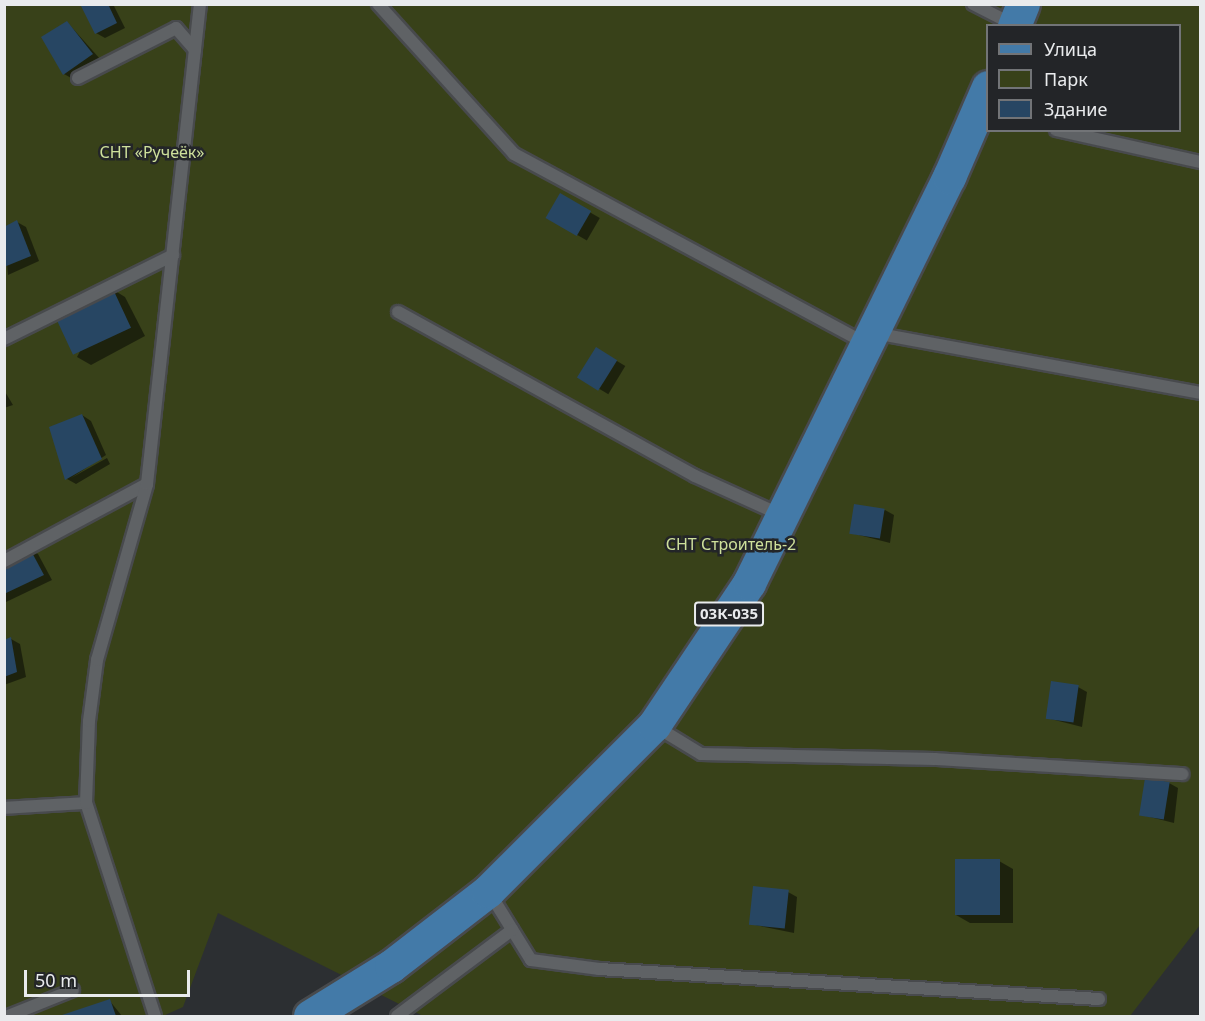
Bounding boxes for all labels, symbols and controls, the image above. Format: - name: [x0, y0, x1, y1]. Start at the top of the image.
- legend: [986, 24, 1181, 132]
- text: Улица: [1044, 37, 1097, 61]
- text: Парк: [1044, 67, 1088, 91]
- text: Здание: [1044, 97, 1107, 121]
- park label: СНТ «Ручеёк»: [100, 142, 204, 162]
- park label: СНТ Строитель-2: [666, 534, 796, 554]
- road number: 03К-035: [693, 602, 765, 626]
- scale bar: [27, 958, 194, 996]
- text: 50 m: [35, 968, 77, 992]

